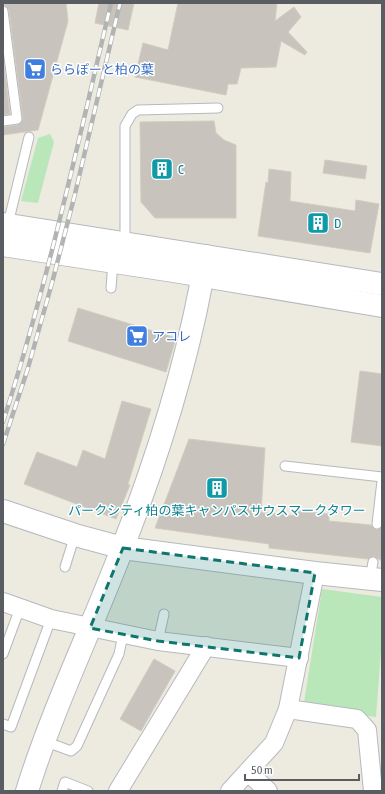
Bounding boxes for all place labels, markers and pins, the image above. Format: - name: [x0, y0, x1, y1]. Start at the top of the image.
- supermarket icon: ららぽーと柏の葉: [22, 56, 48, 82]
- place label: ららぽーと柏の葉: [50, 62, 154, 77]
- building icon: C: [149, 156, 175, 182]
- place label: C: [178, 162, 184, 177]
- building icon: D: [305, 210, 331, 236]
- place label: D: [334, 216, 341, 231]
- supermarket icon: アコレ: [124, 323, 150, 349]
- place label: アコレ: [152, 329, 191, 344]
- building icon: パークシティ柏の葉キャンパスサウスマークタワー: [204, 475, 230, 501]
- place label: パークシティ柏の葉キャンパスサウスマークタワー: [68, 503, 366, 518]

